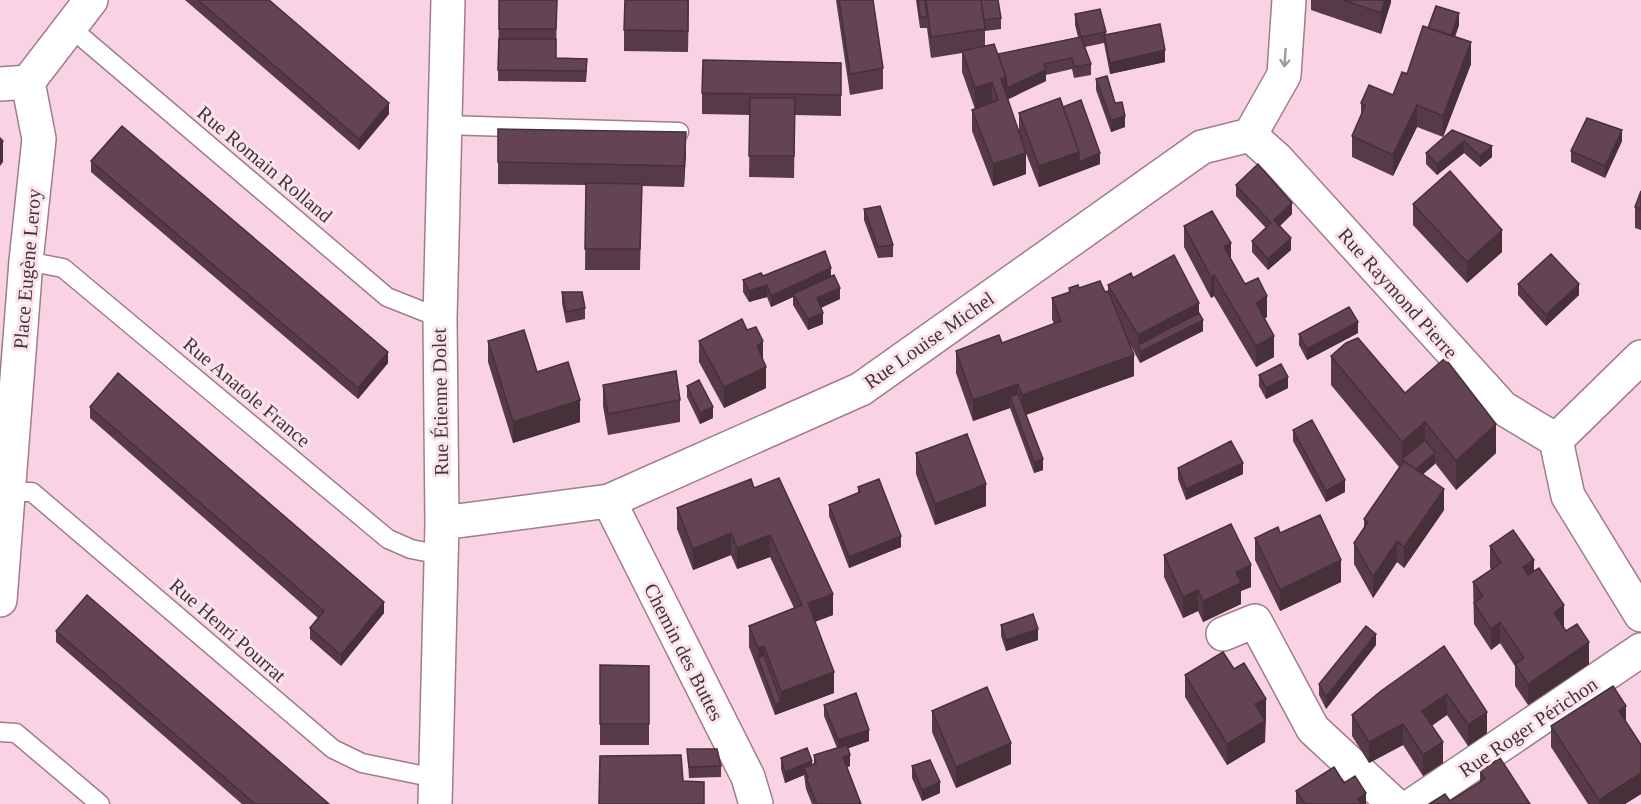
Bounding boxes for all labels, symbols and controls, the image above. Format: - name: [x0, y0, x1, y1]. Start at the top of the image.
- one-way arrow: [1279, 48, 1290, 68]
- street label: Rue Romain Rolland: [193, 101, 337, 227]
- street label: Place Eugène Leroy: [9, 188, 46, 350]
- street label: Rue Raymond Pierre: [1333, 223, 1462, 363]
- street label: Rue Louise Michel: [860, 287, 998, 393]
- street label: Rue Étienne Dolet: [428, 328, 452, 476]
- street label: Rue Anatole France: [179, 333, 315, 452]
- street label: Rue Henri Pourrat: [165, 574, 291, 687]
- street label: Chemin des Buttes: [640, 580, 728, 725]
- street label: Rue Roger Périchon: [1455, 673, 1602, 782]

